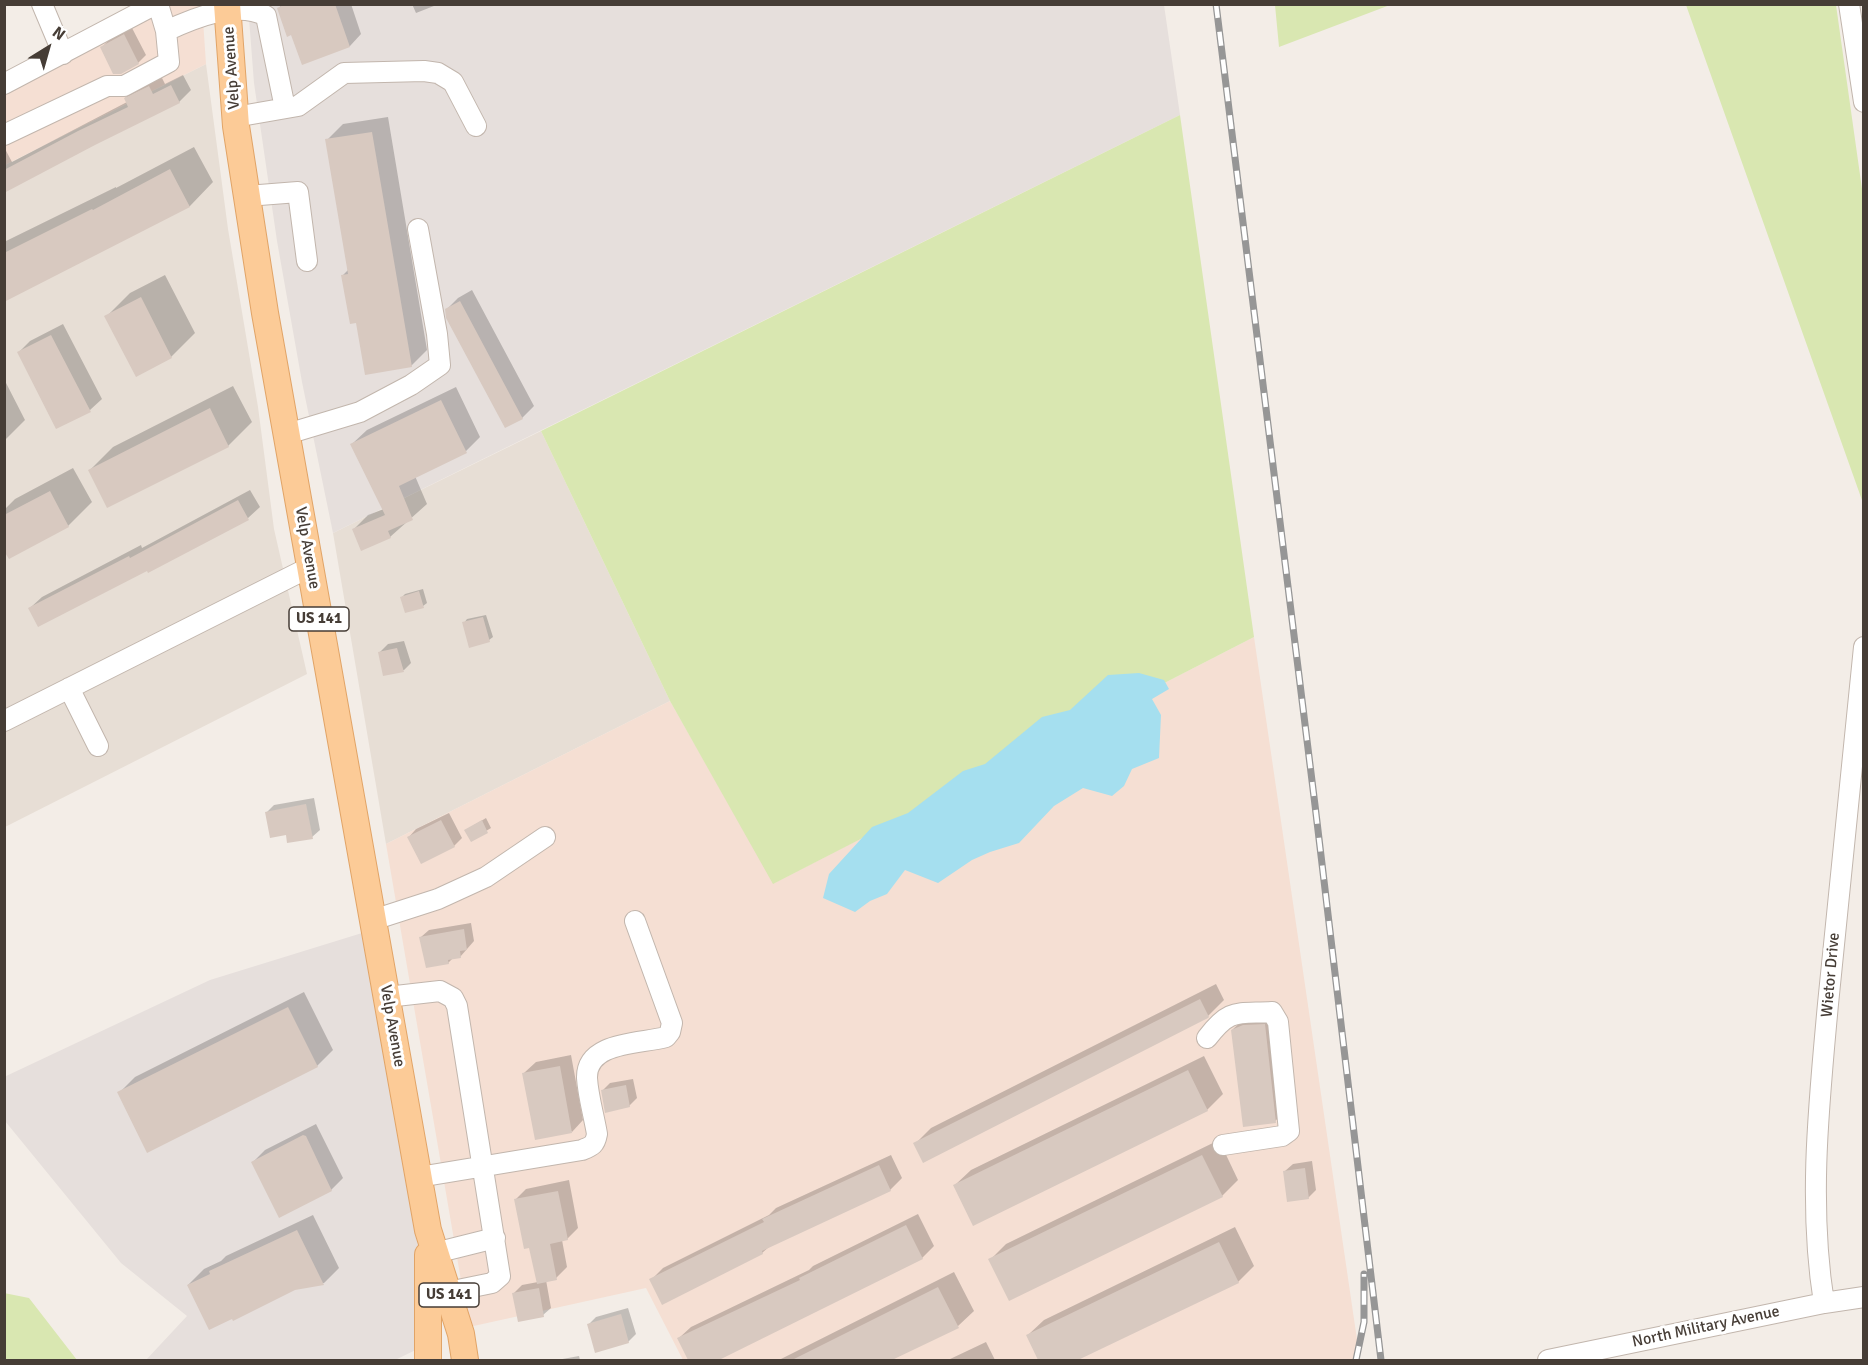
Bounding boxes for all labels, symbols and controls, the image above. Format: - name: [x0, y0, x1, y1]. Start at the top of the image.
- north arrow: [18, 18, 78, 78]
- text: N: [48, 22, 69, 45]
- street label: Velp Avenue: [220, 26, 244, 110]
- street label: Velp Avenue: [290, 505, 324, 591]
- road number: US 141: [289, 607, 349, 631]
- street label: Wietor Drive: [1818, 932, 1844, 1018]
- street label: Velp Avenue: [375, 983, 409, 1069]
- road number: US 141: [419, 1283, 479, 1307]
- street label: North Military Avenue: [1630, 1302, 1782, 1352]

